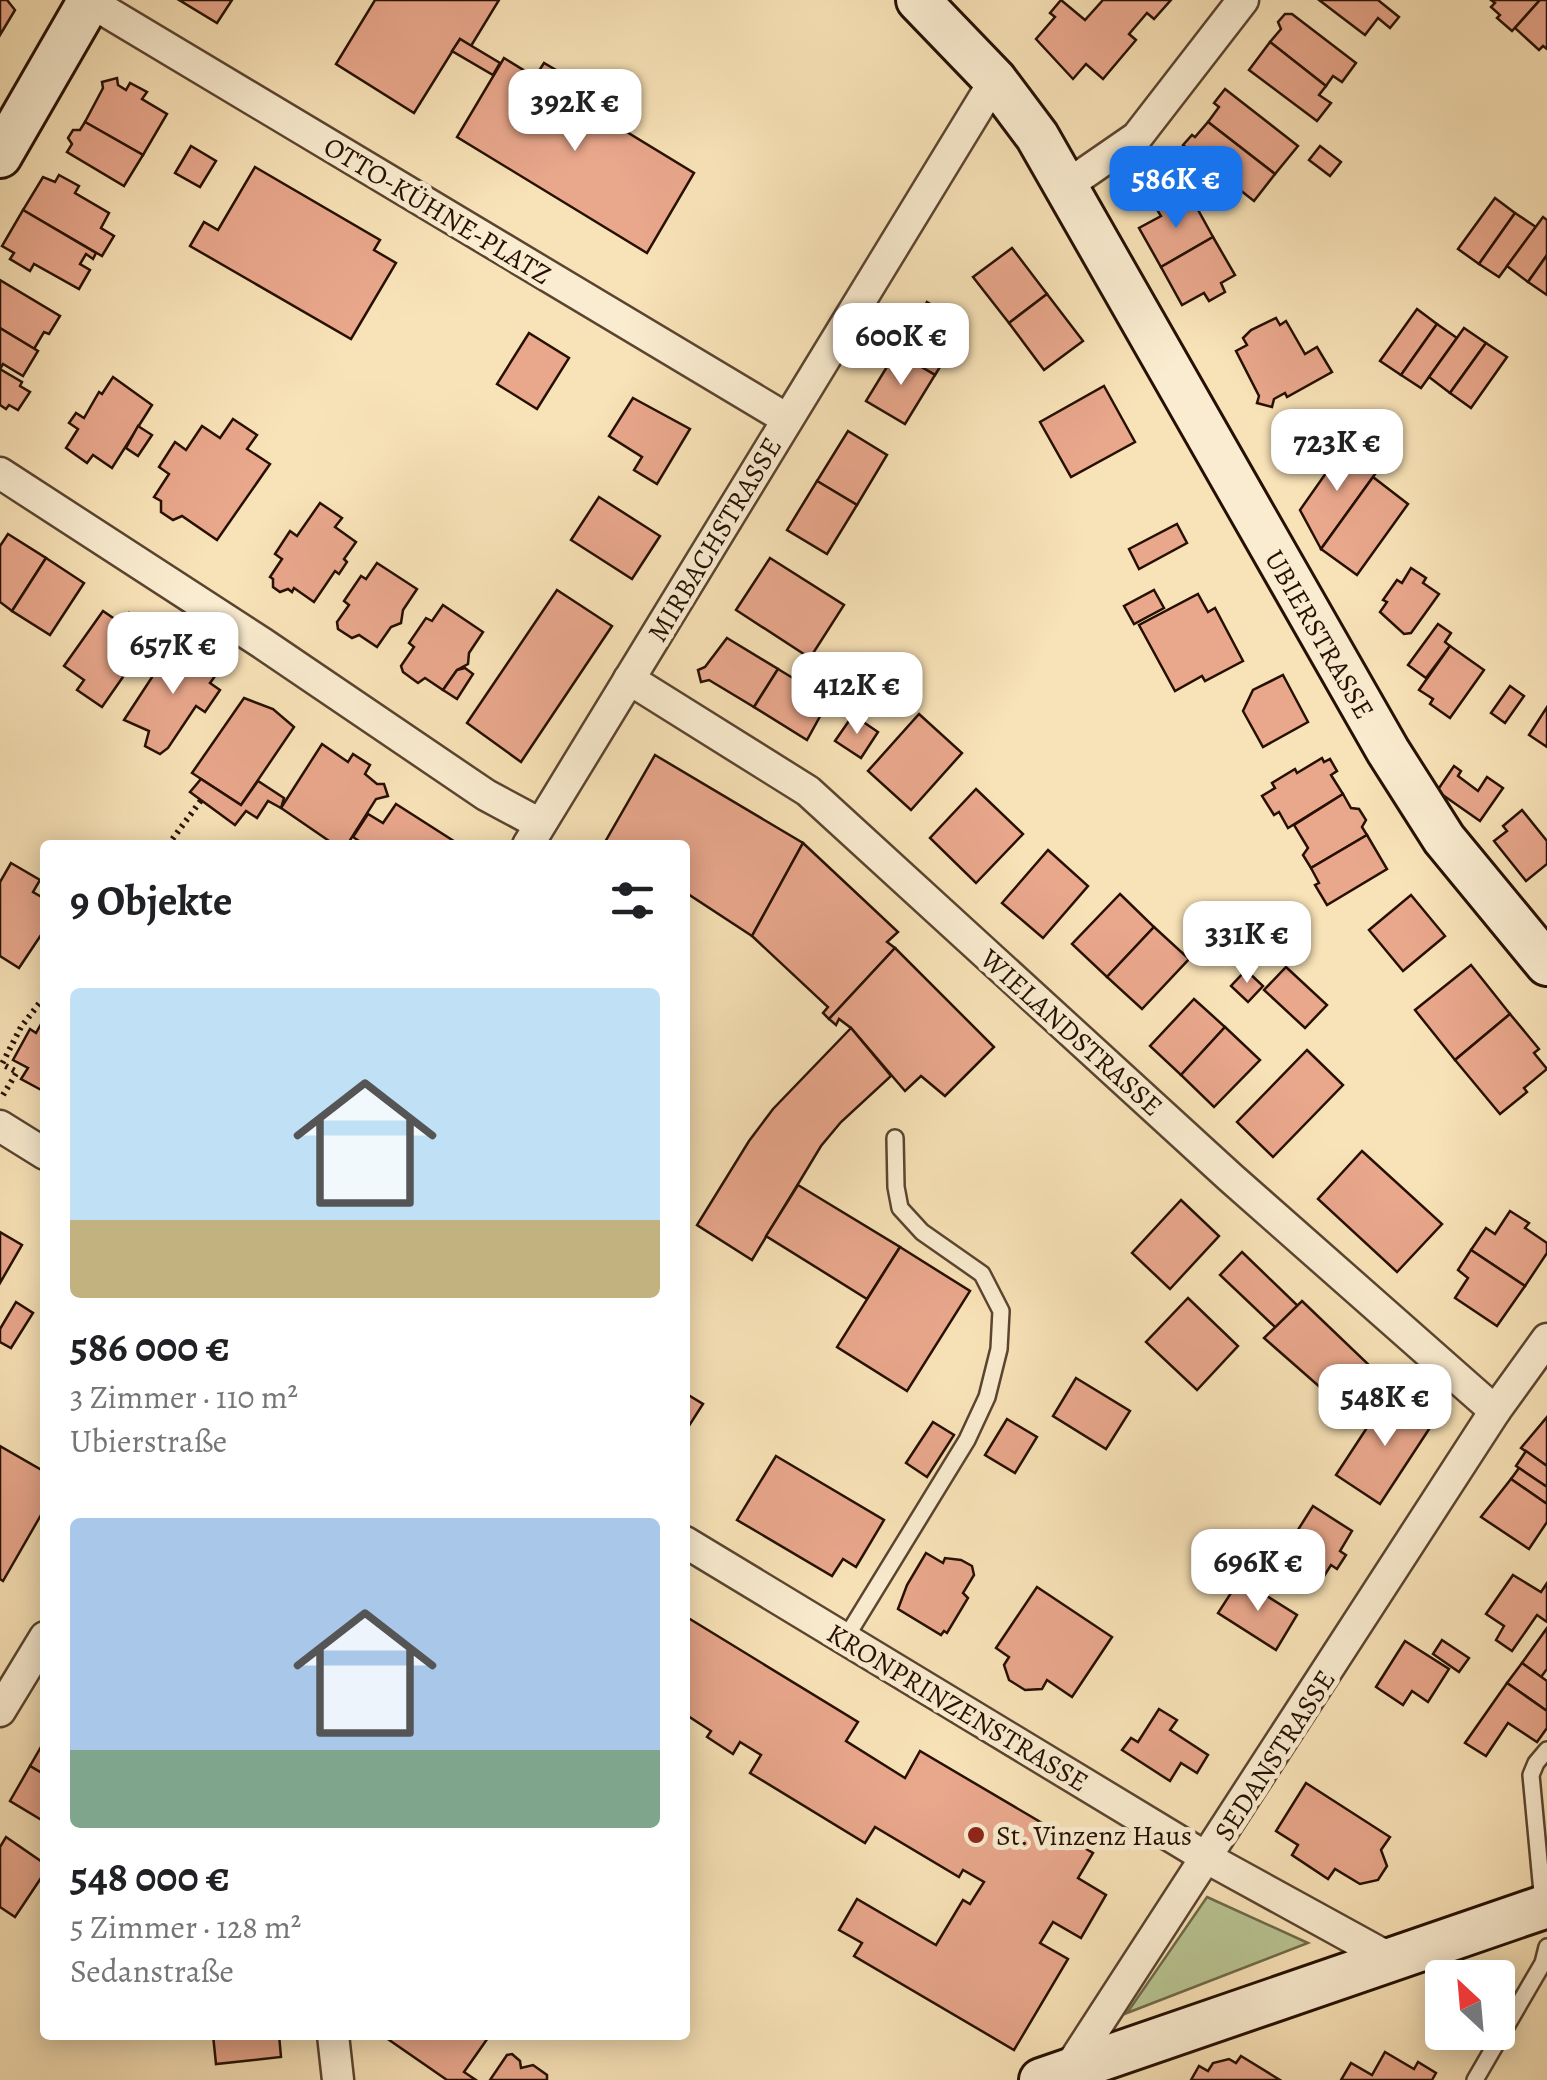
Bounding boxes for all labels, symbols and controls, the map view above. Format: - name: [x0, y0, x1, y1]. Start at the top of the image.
- pin: 392K €: [494, 69, 656, 154]
- text: 392K €: [531, 79, 620, 123]
- street label: OTTO-KÜHNE-PLATZ: [317, 128, 558, 294]
- pin: 586K €: [1095, 146, 1257, 231]
- text: 586K €: [1132, 156, 1220, 200]
- pin: 600K €: [820, 303, 982, 388]
- text: 600K €: [855, 313, 947, 357]
- pin: 723K €: [1256, 409, 1418, 494]
- text: 723K €: [1293, 419, 1381, 463]
- street label: MIRBACHSTRASSE: [639, 430, 791, 649]
- street label: UBIERSTRASSE: [1255, 543, 1383, 726]
- pin: 657K €: [92, 612, 254, 697]
- text: 657K €: [129, 622, 217, 666]
- pin: 412K €: [776, 652, 938, 737]
- text: 412K €: [814, 662, 900, 706]
- text: 9 Objekte: [70, 872, 232, 929]
- icon: filters: [605, 873, 660, 928]
- pin: 331K €: [1166, 901, 1328, 986]
- text: 331K €: [1205, 911, 1289, 955]
- street label: WIELANDSTRASSE: [971, 940, 1171, 1125]
- icon: home: [275, 1053, 455, 1233]
- text: 586 000 €: [70, 1318, 230, 1375]
- pin: 548K €: [1304, 1364, 1466, 1449]
- text: 548K €: [1340, 1374, 1430, 1418]
- text: 3 Zimmer · 110 m²: [70, 1375, 298, 1419]
- text: Ubierstraße: [70, 1419, 227, 1463]
- pin: 696K €: [1177, 1529, 1339, 1614]
- text: 696K €: [1213, 1539, 1303, 1583]
- icon: home: [275, 1583, 455, 1763]
- street label: KRONPRINZENSTRASSE: [820, 1615, 1095, 1801]
- street label: SEDANSTRASSE: [1205, 1663, 1344, 1849]
- place label: St. Vinzenz Haus: [996, 1817, 1192, 1855]
- marker: St. Vinzenz Haus: [965, 1824, 987, 1846]
- text: 548 000 €: [70, 1848, 230, 1905]
- text: 5 Zimmer · 128 m²: [70, 1905, 301, 1949]
- text: Sedanstraße: [70, 1949, 234, 1993]
- north arrow: [1425, 1960, 1515, 2050]
- map controls: [1425, 1960, 1515, 2050]

